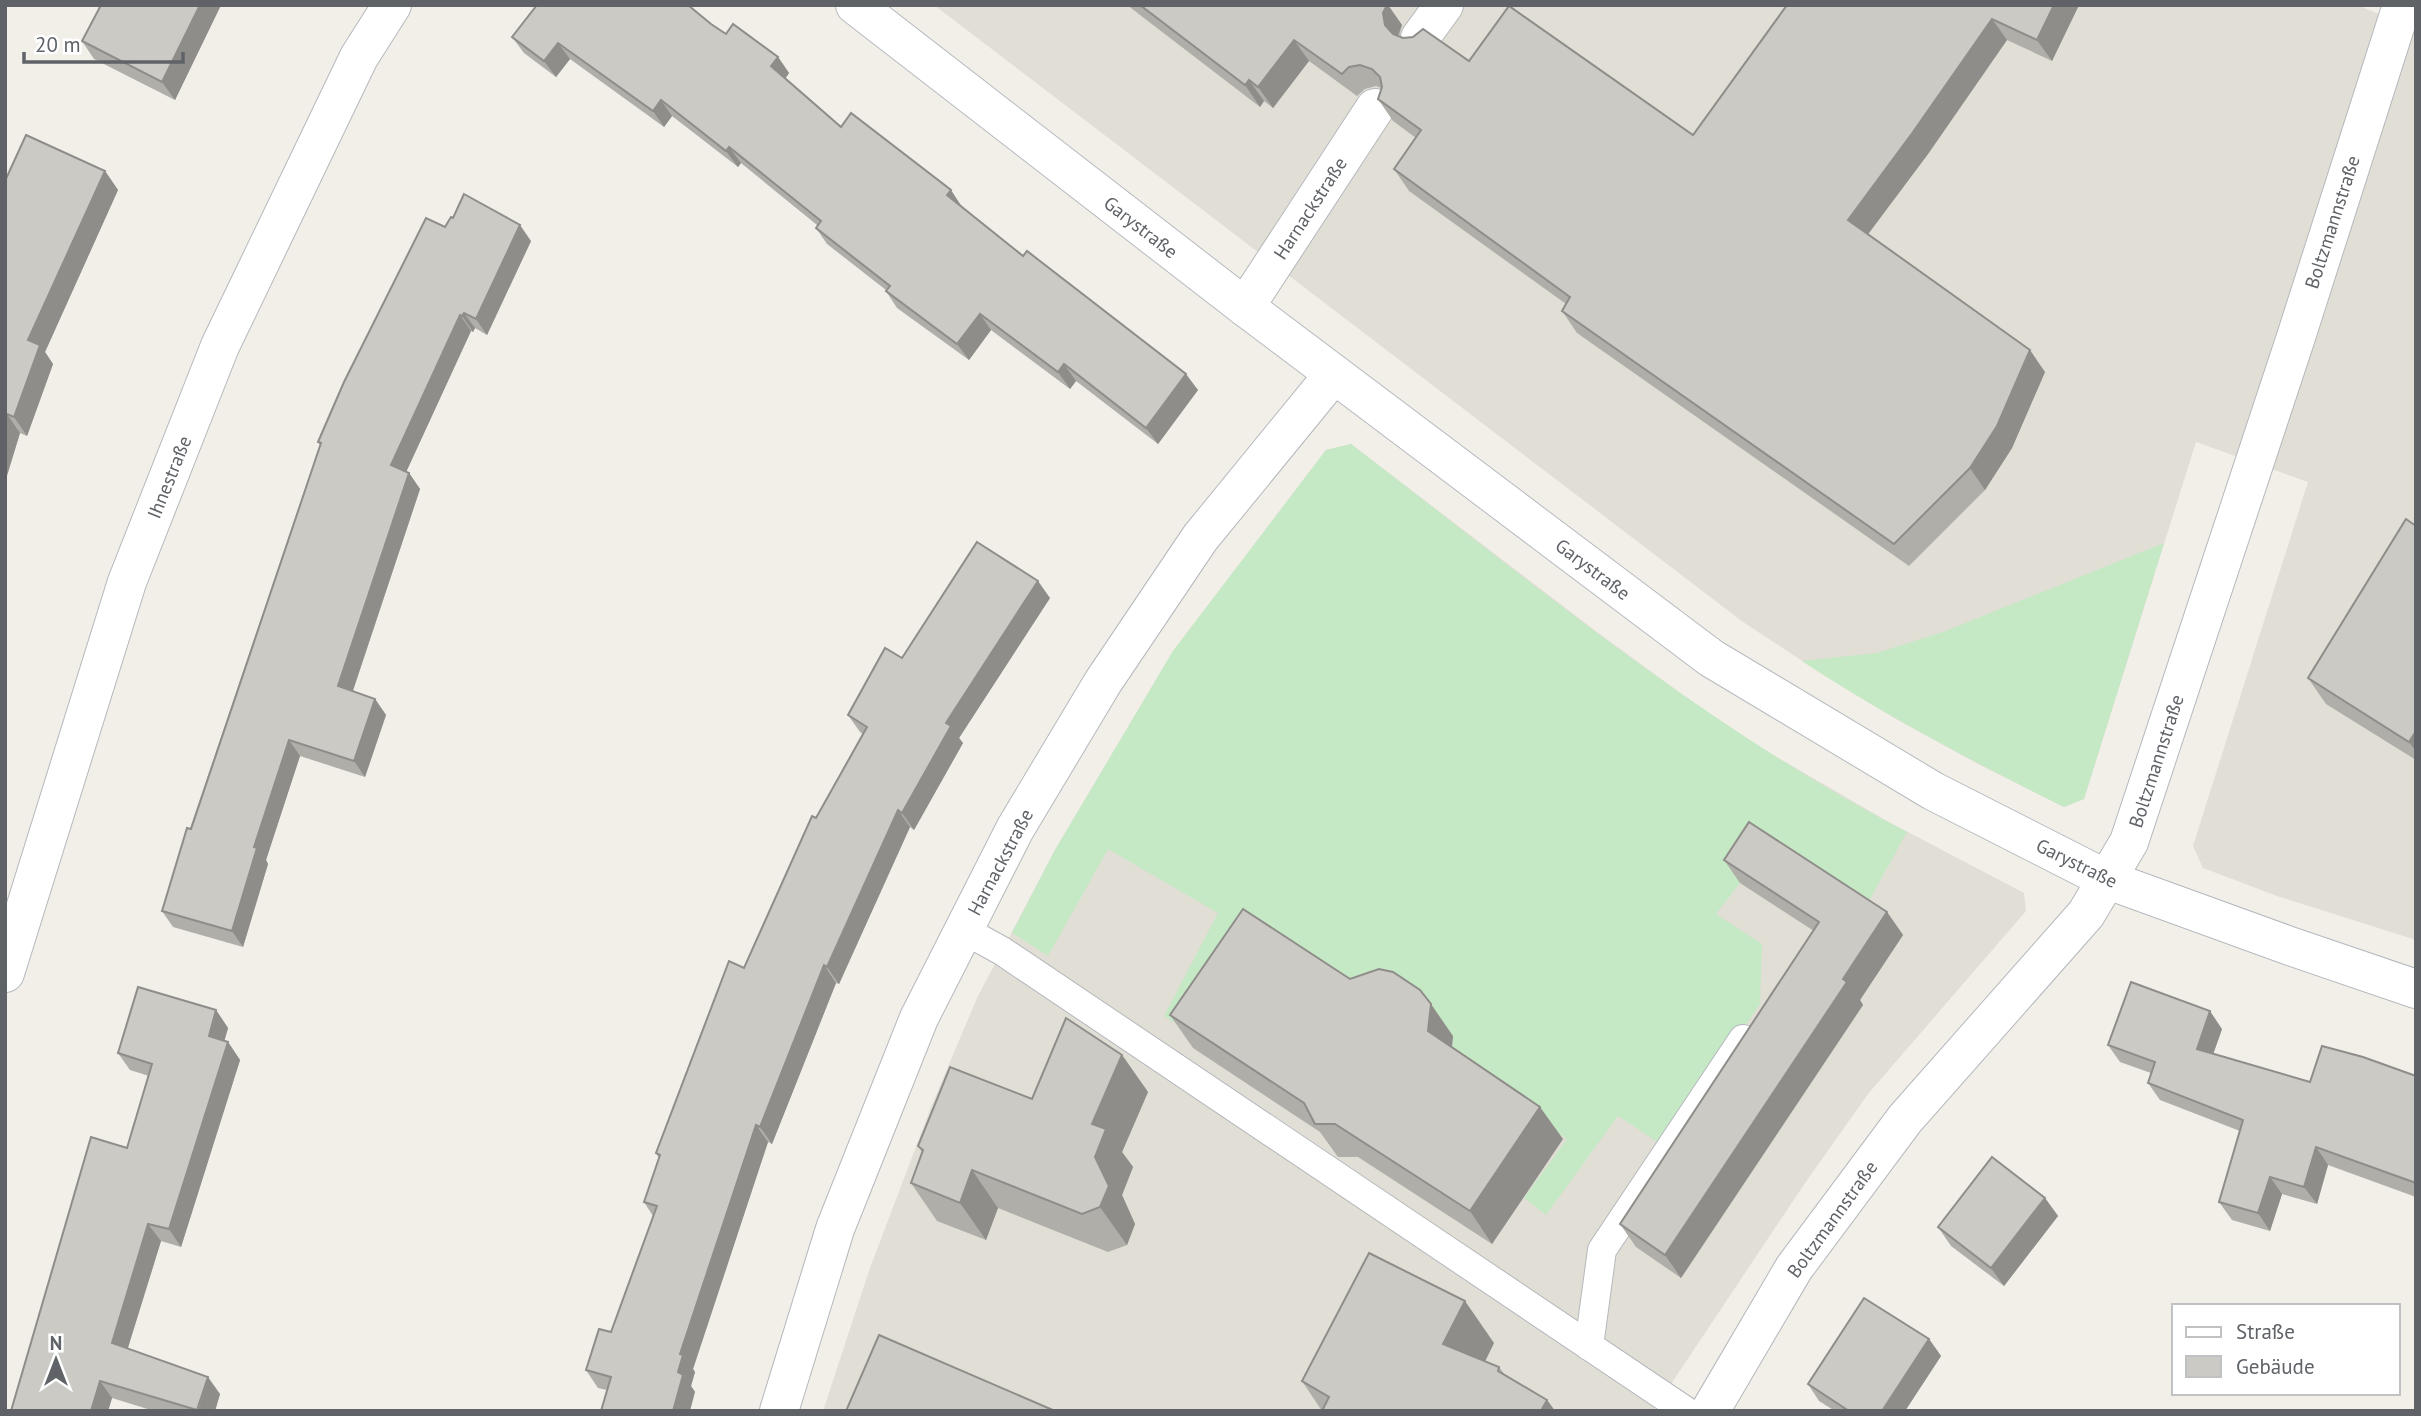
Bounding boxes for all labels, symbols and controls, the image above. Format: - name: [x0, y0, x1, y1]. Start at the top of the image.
- scale bar: [24, 21, 184, 65]
- text: 20 m: [35, 31, 81, 58]
- street label: Harnackstraße: [1268, 152, 1352, 264]
- street label: Boltzmannstraße: [2299, 152, 2365, 292]
- street label: Garystraße: [1099, 191, 1183, 263]
- street label: Ihnestraße: [142, 432, 196, 522]
- street label: Garystraße: [1551, 533, 1635, 605]
- street label: Boltzmannstraße: [2123, 691, 2189, 831]
- street label: Harnackstraße: [962, 805, 1038, 919]
- street label: Garystraße: [2032, 833, 2122, 893]
- street label: Boltzmannstraße: [1782, 1156, 1882, 1282]
- legend: [2172, 1304, 2400, 1395]
- text: Straße: [2236, 1318, 2295, 1345]
- north arrow: [21, 1325, 91, 1395]
- text: N: [50, 1331, 62, 1355]
- text: Gebäude: [2236, 1353, 2315, 1380]

